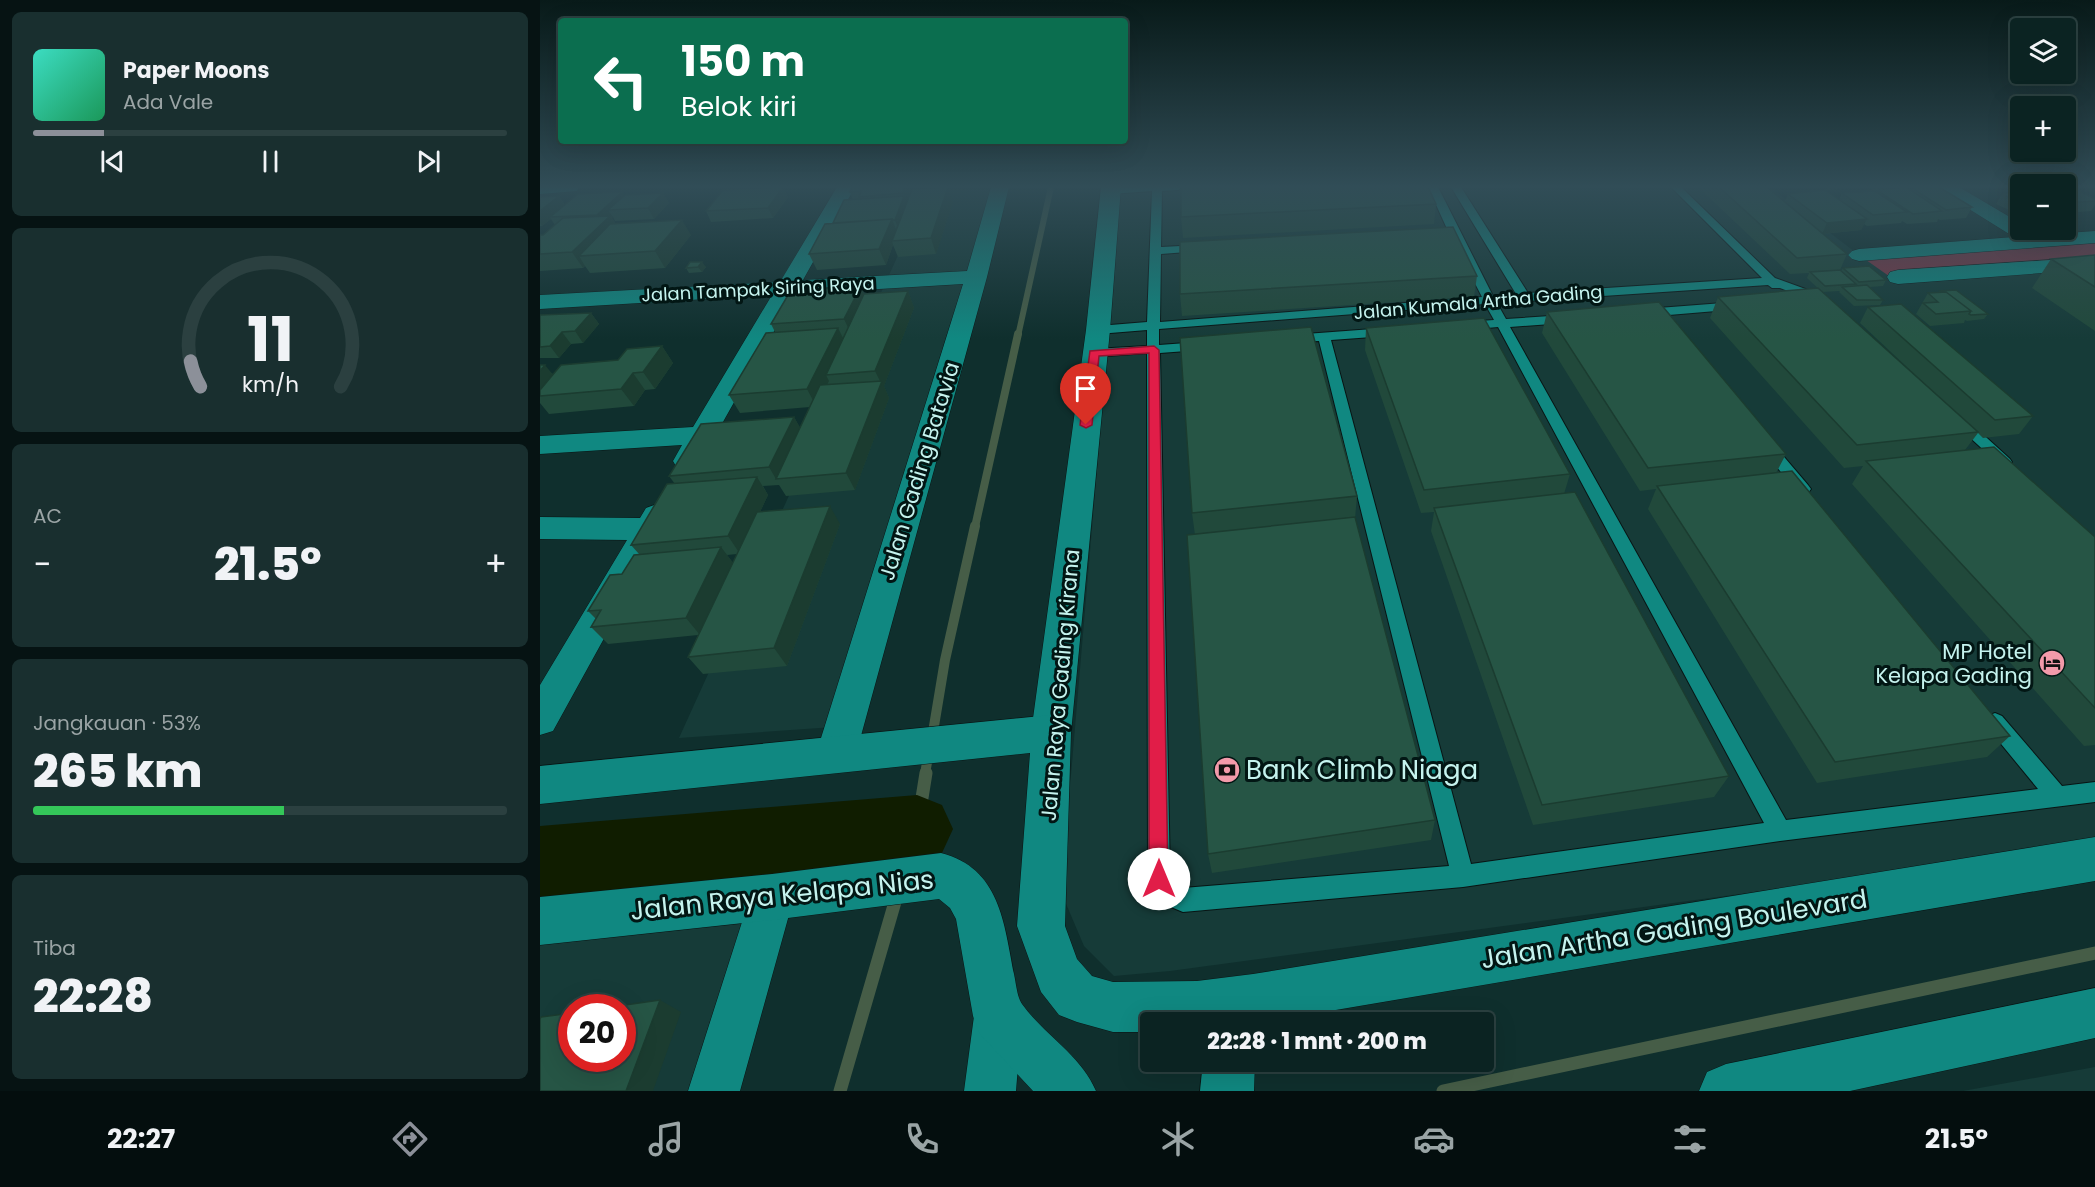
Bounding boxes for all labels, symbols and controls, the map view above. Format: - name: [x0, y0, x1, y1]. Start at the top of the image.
- map controls: [2010, 18, 2076, 240]
- button: layers: [2010, 18, 2076, 84]
- text: 150 m: [681, 32, 805, 91]
- icon: left: [582, 42, 660, 120]
- text: Paper Moons: [123, 55, 270, 86]
- text: Ada Vale: [123, 88, 213, 116]
- text: Belok kiri: [681, 88, 797, 125]
- button: +: [2010, 96, 2076, 162]
- icon: previous: [96, 145, 129, 178]
- icon: pause: [254, 145, 287, 178]
- icon: next: [412, 145, 445, 178]
- button: −: [2010, 174, 2076, 240]
- street label: Jalan Tampak Siring Raya: [641, 270, 875, 308]
- street label: Jalan Kumala Artha Gading: [1353, 279, 1603, 325]
- text: 11: [247, 295, 293, 383]
- street label: Jalan Gading Batavia: [872, 358, 966, 584]
- pin: [1060, 363, 1111, 425]
- text: km/h: [241, 369, 299, 400]
- icon: arrive: [1069, 372, 1102, 405]
- text: AC: [33, 502, 62, 530]
- text: 21.5°: [214, 533, 322, 596]
- text: −: [33, 541, 51, 588]
- text: +: [484, 541, 507, 588]
- street label: Jalan Raya Gading Kirana: [1034, 548, 1086, 822]
- place label: MP Hotel Kelapa Gading: [1876, 637, 2032, 690]
- hotel icon: MP Hotel Kelapa Gading: [2037, 648, 2067, 678]
- text: Jangkauan · 53%: [33, 709, 201, 737]
- text: 265 km: [33, 740, 202, 803]
- place label: Bank Climb Niaga: [1246, 752, 1478, 788]
- bank icon: Bank Climb Niaga: [1212, 755, 1242, 785]
- position arrow: [1127, 847, 1191, 911]
- street label: Jalan Raya Kelapa Nias: [628, 861, 936, 929]
- street label: Jalan Artha Gading Boulevard: [1478, 881, 1870, 977]
- text: Tiba: [33, 934, 76, 962]
- text: 22:28: [33, 965, 153, 1028]
- speed limit sign: 20: [558, 994, 636, 1072]
- text: 22:28 · 1 mnt · 200 m: [1207, 1026, 1427, 1057]
- icon: directions: [389, 1118, 431, 1160]
- icon: music: [645, 1118, 687, 1160]
- icon: phone: [901, 1118, 943, 1160]
- icon: climate: [1157, 1118, 1199, 1160]
- icon: car: [1413, 1118, 1455, 1160]
- icon: filters: [1669, 1118, 1711, 1160]
- text: 22:27: [107, 1120, 175, 1157]
- text: 21.5°: [1925, 1120, 1988, 1157]

